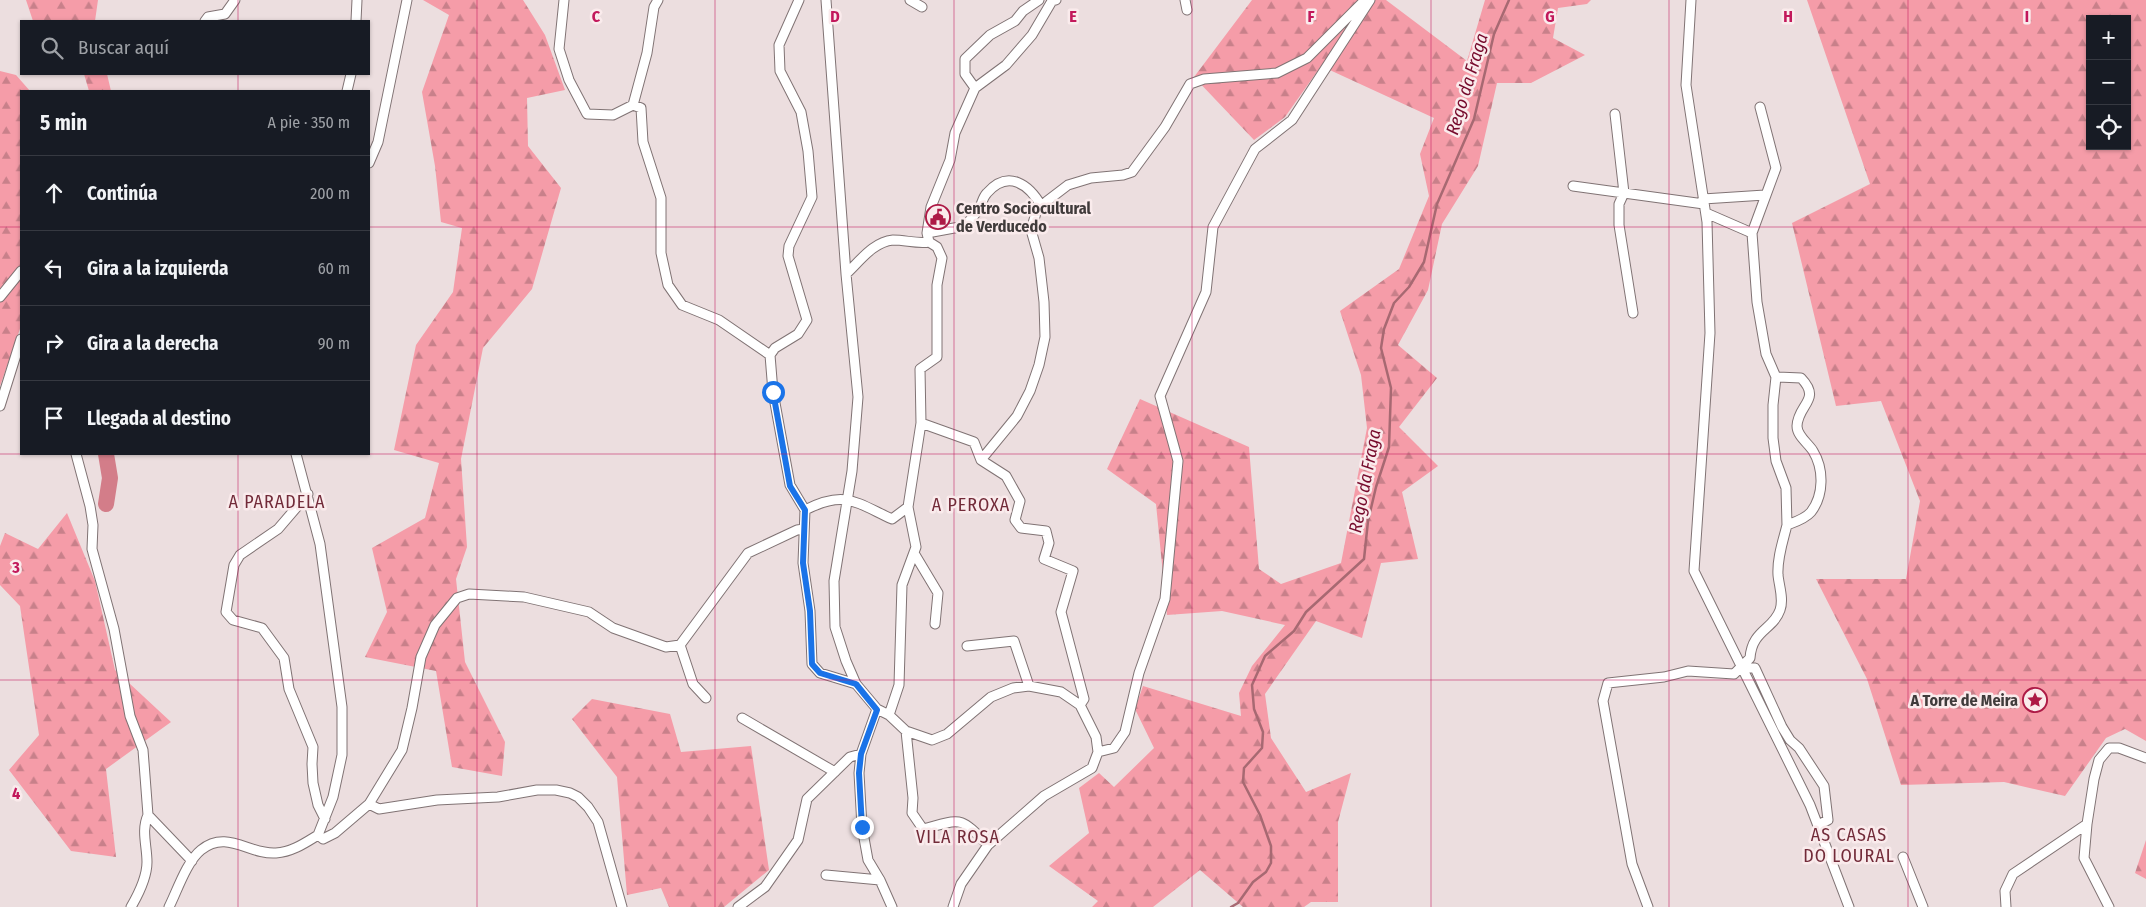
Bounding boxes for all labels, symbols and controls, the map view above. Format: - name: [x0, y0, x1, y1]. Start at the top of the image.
- text: C: [592, 7, 601, 26]
- text: D: [830, 7, 840, 26]
- text: E: [1069, 7, 1077, 26]
- text: F: [1307, 7, 1315, 26]
- text: G: [1545, 7, 1555, 26]
- text: H: [1783, 7, 1793, 26]
- text: I: [2025, 7, 2029, 26]
- map controls: [2086, 15, 2131, 150]
- button: +: [2086, 15, 2131, 60]
- search box: [20, 20, 370, 75]
- water label: Rego da Fraga: [1441, 31, 1493, 137]
- icon: search: [38, 34, 66, 62]
- text: Buscar aquí: [78, 36, 169, 59]
- button: −: [2086, 60, 2131, 105]
- button: locate: [2086, 105, 2131, 150]
- text: 5 min: [40, 110, 87, 136]
- text: A pie · 350 m: [268, 113, 350, 132]
- icon: ahead: [40, 179, 68, 207]
- text: Continúa: [87, 182, 158, 205]
- text: 200 m: [310, 184, 350, 203]
- place label: Centro Sociocultural de Verducedo: [956, 199, 1092, 236]
- public building icon: Centro Sociocultural de Verducedo: [925, 204, 951, 230]
- icon: left: [40, 254, 68, 282]
- text: Gira a la izquierda: [87, 257, 229, 280]
- text: 60 m: [318, 259, 350, 278]
- icon: right: [40, 329, 68, 357]
- text: Gira a la derecha: [87, 332, 219, 355]
- text: 90 m: [318, 334, 350, 353]
- route start: [762, 381, 785, 404]
- icon: arrive: [40, 404, 68, 432]
- text: Llegada al destino: [87, 407, 231, 430]
- water label: Rego da Fraga: [1344, 427, 1386, 535]
- district label: A PARADELA: [228, 491, 326, 513]
- district label: A PEROXA: [932, 494, 1010, 516]
- text: 3: [11, 558, 20, 577]
- place icon: A Torre de Meira: [2022, 687, 2048, 713]
- place label: A Torre de Meira: [1909, 691, 2018, 710]
- text: 4: [12, 784, 20, 803]
- route end: [851, 816, 874, 839]
- district label: AS CASAS DO LOURAL: [1803, 824, 1895, 867]
- district label: VILA ROSA: [916, 826, 1000, 848]

